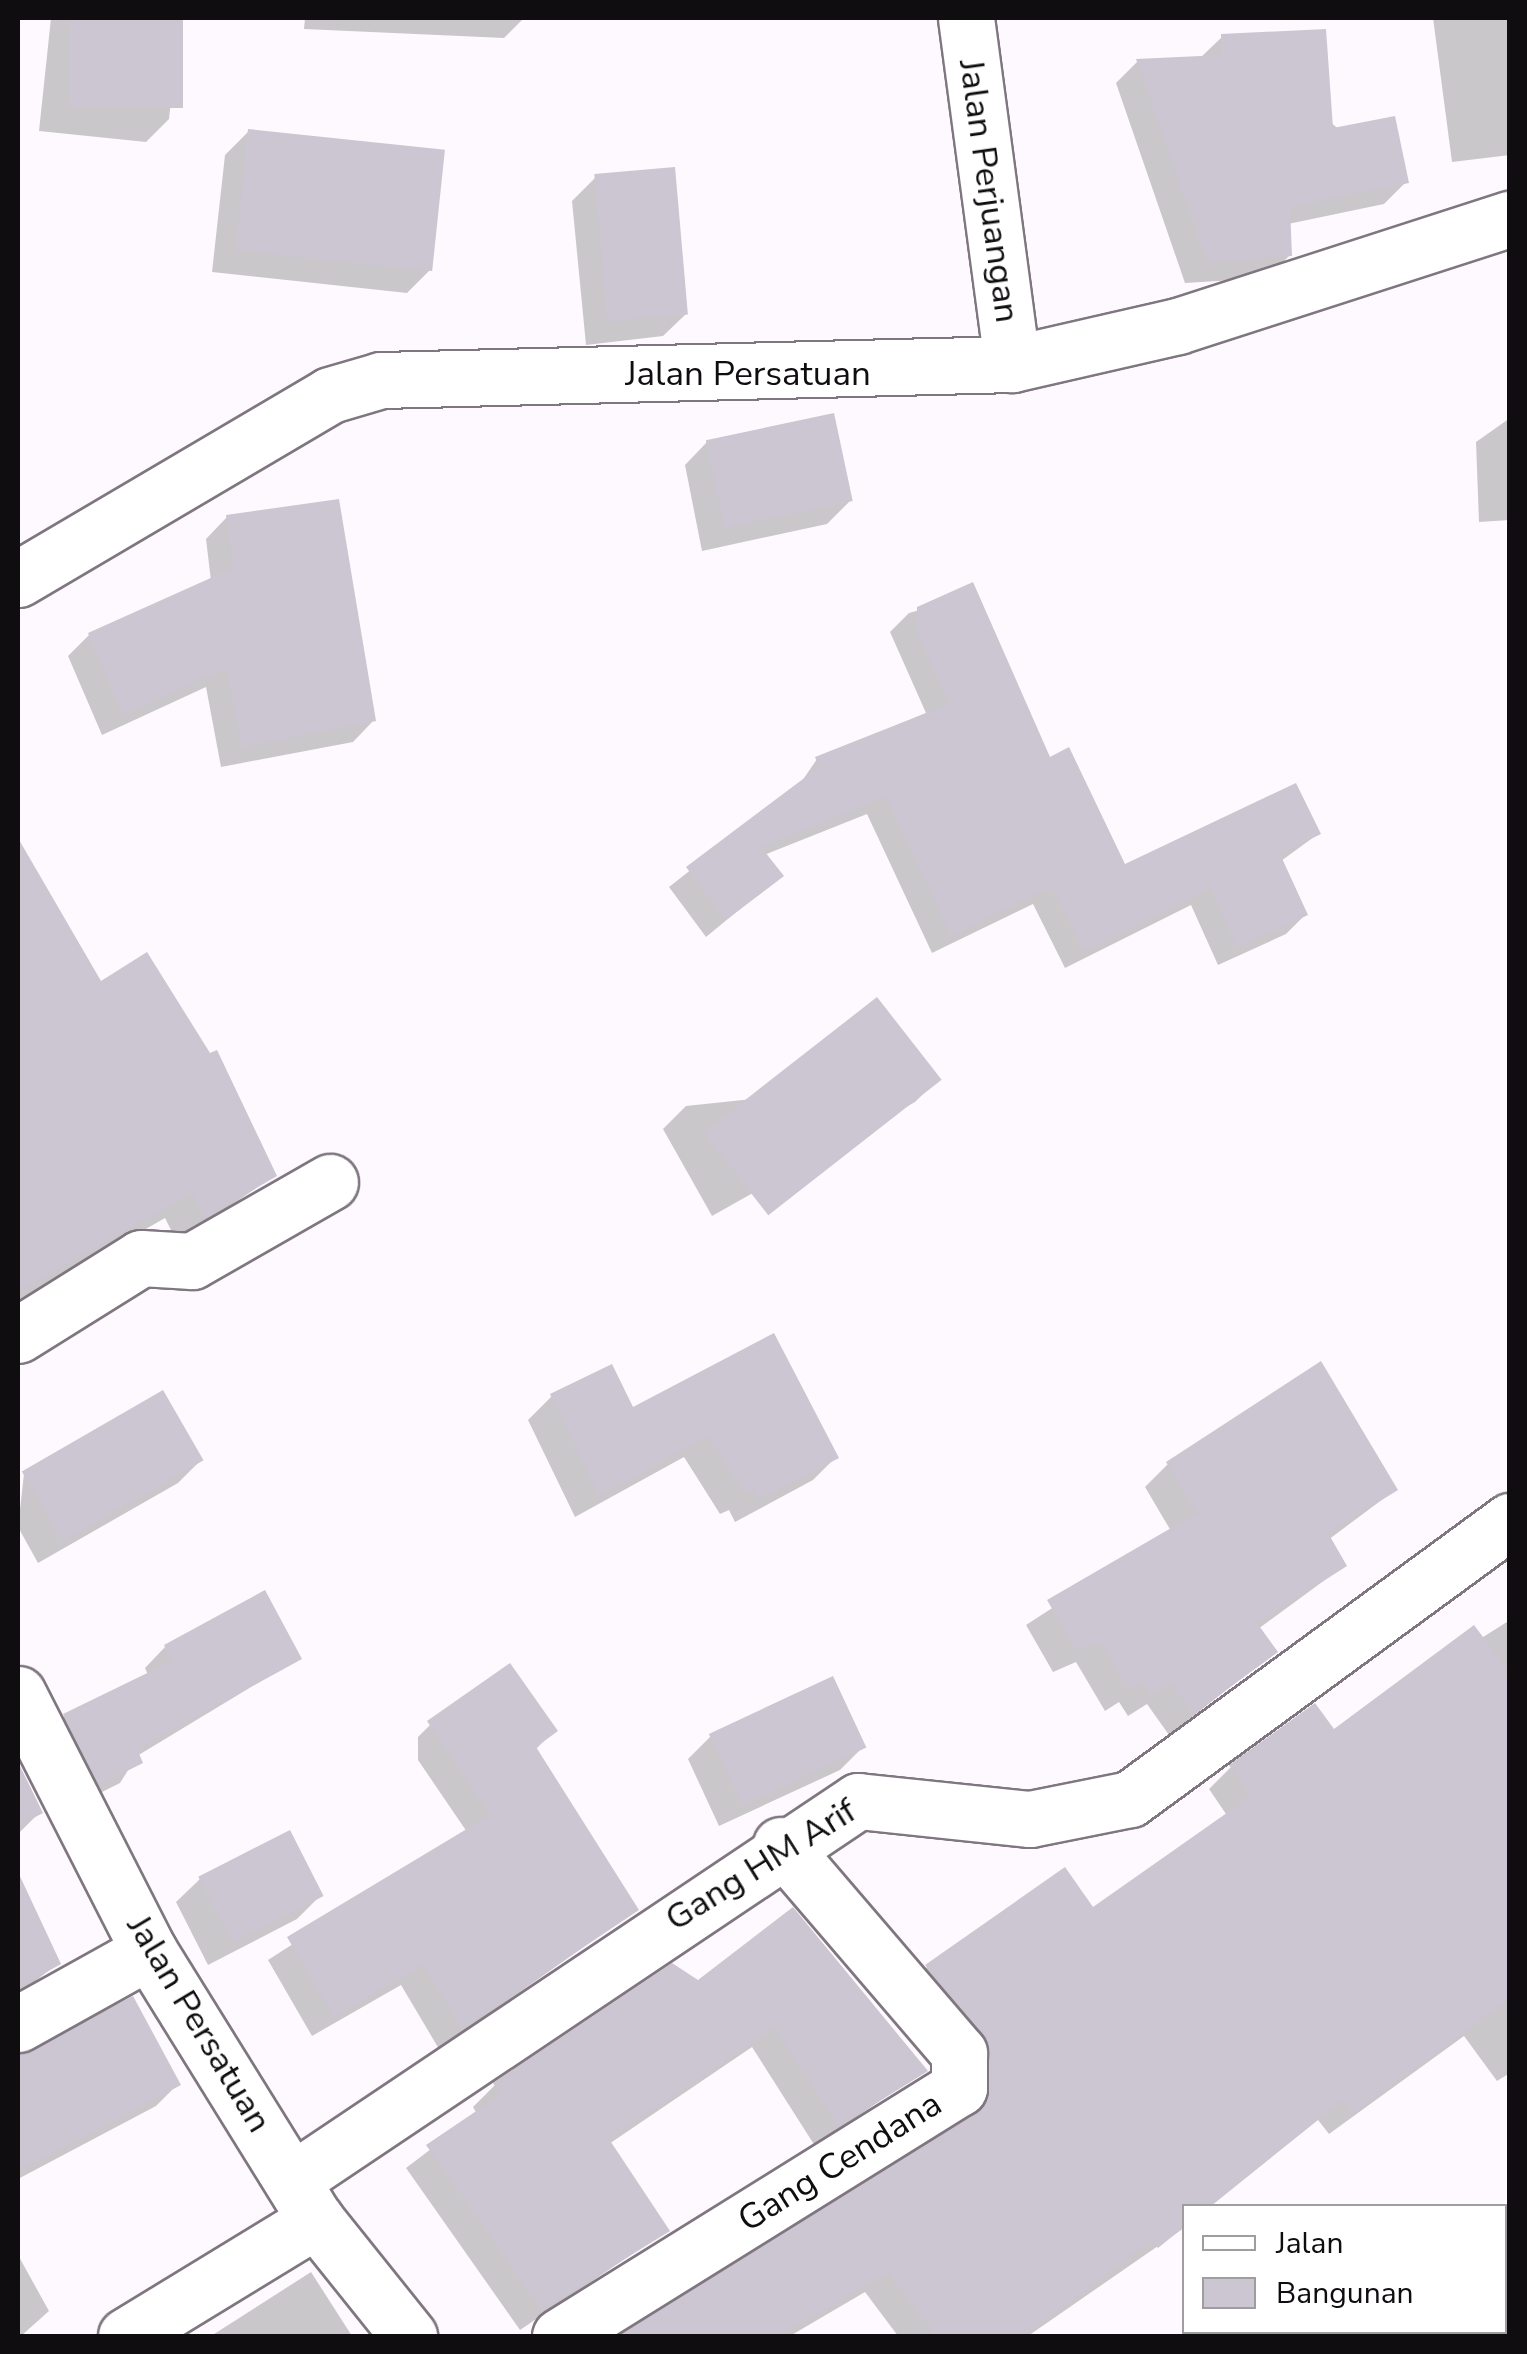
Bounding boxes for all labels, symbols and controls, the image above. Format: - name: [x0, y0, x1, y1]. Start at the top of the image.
- street label: Jalan Perjuangan: [950, 57, 1028, 325]
- street label: Jalan Persatuan: [625, 353, 871, 395]
- street label: Gang HM Arif: [658, 1790, 864, 1940]
- street label: Jalan Persatuan: [118, 1908, 280, 2140]
- street label: Gang Cendana: [731, 2083, 949, 2241]
- legend: [1182, 2204, 1507, 2334]
- text: Jalan: [1276, 2223, 1343, 2264]
- text: Bangunan: [1276, 2273, 1414, 2314]

